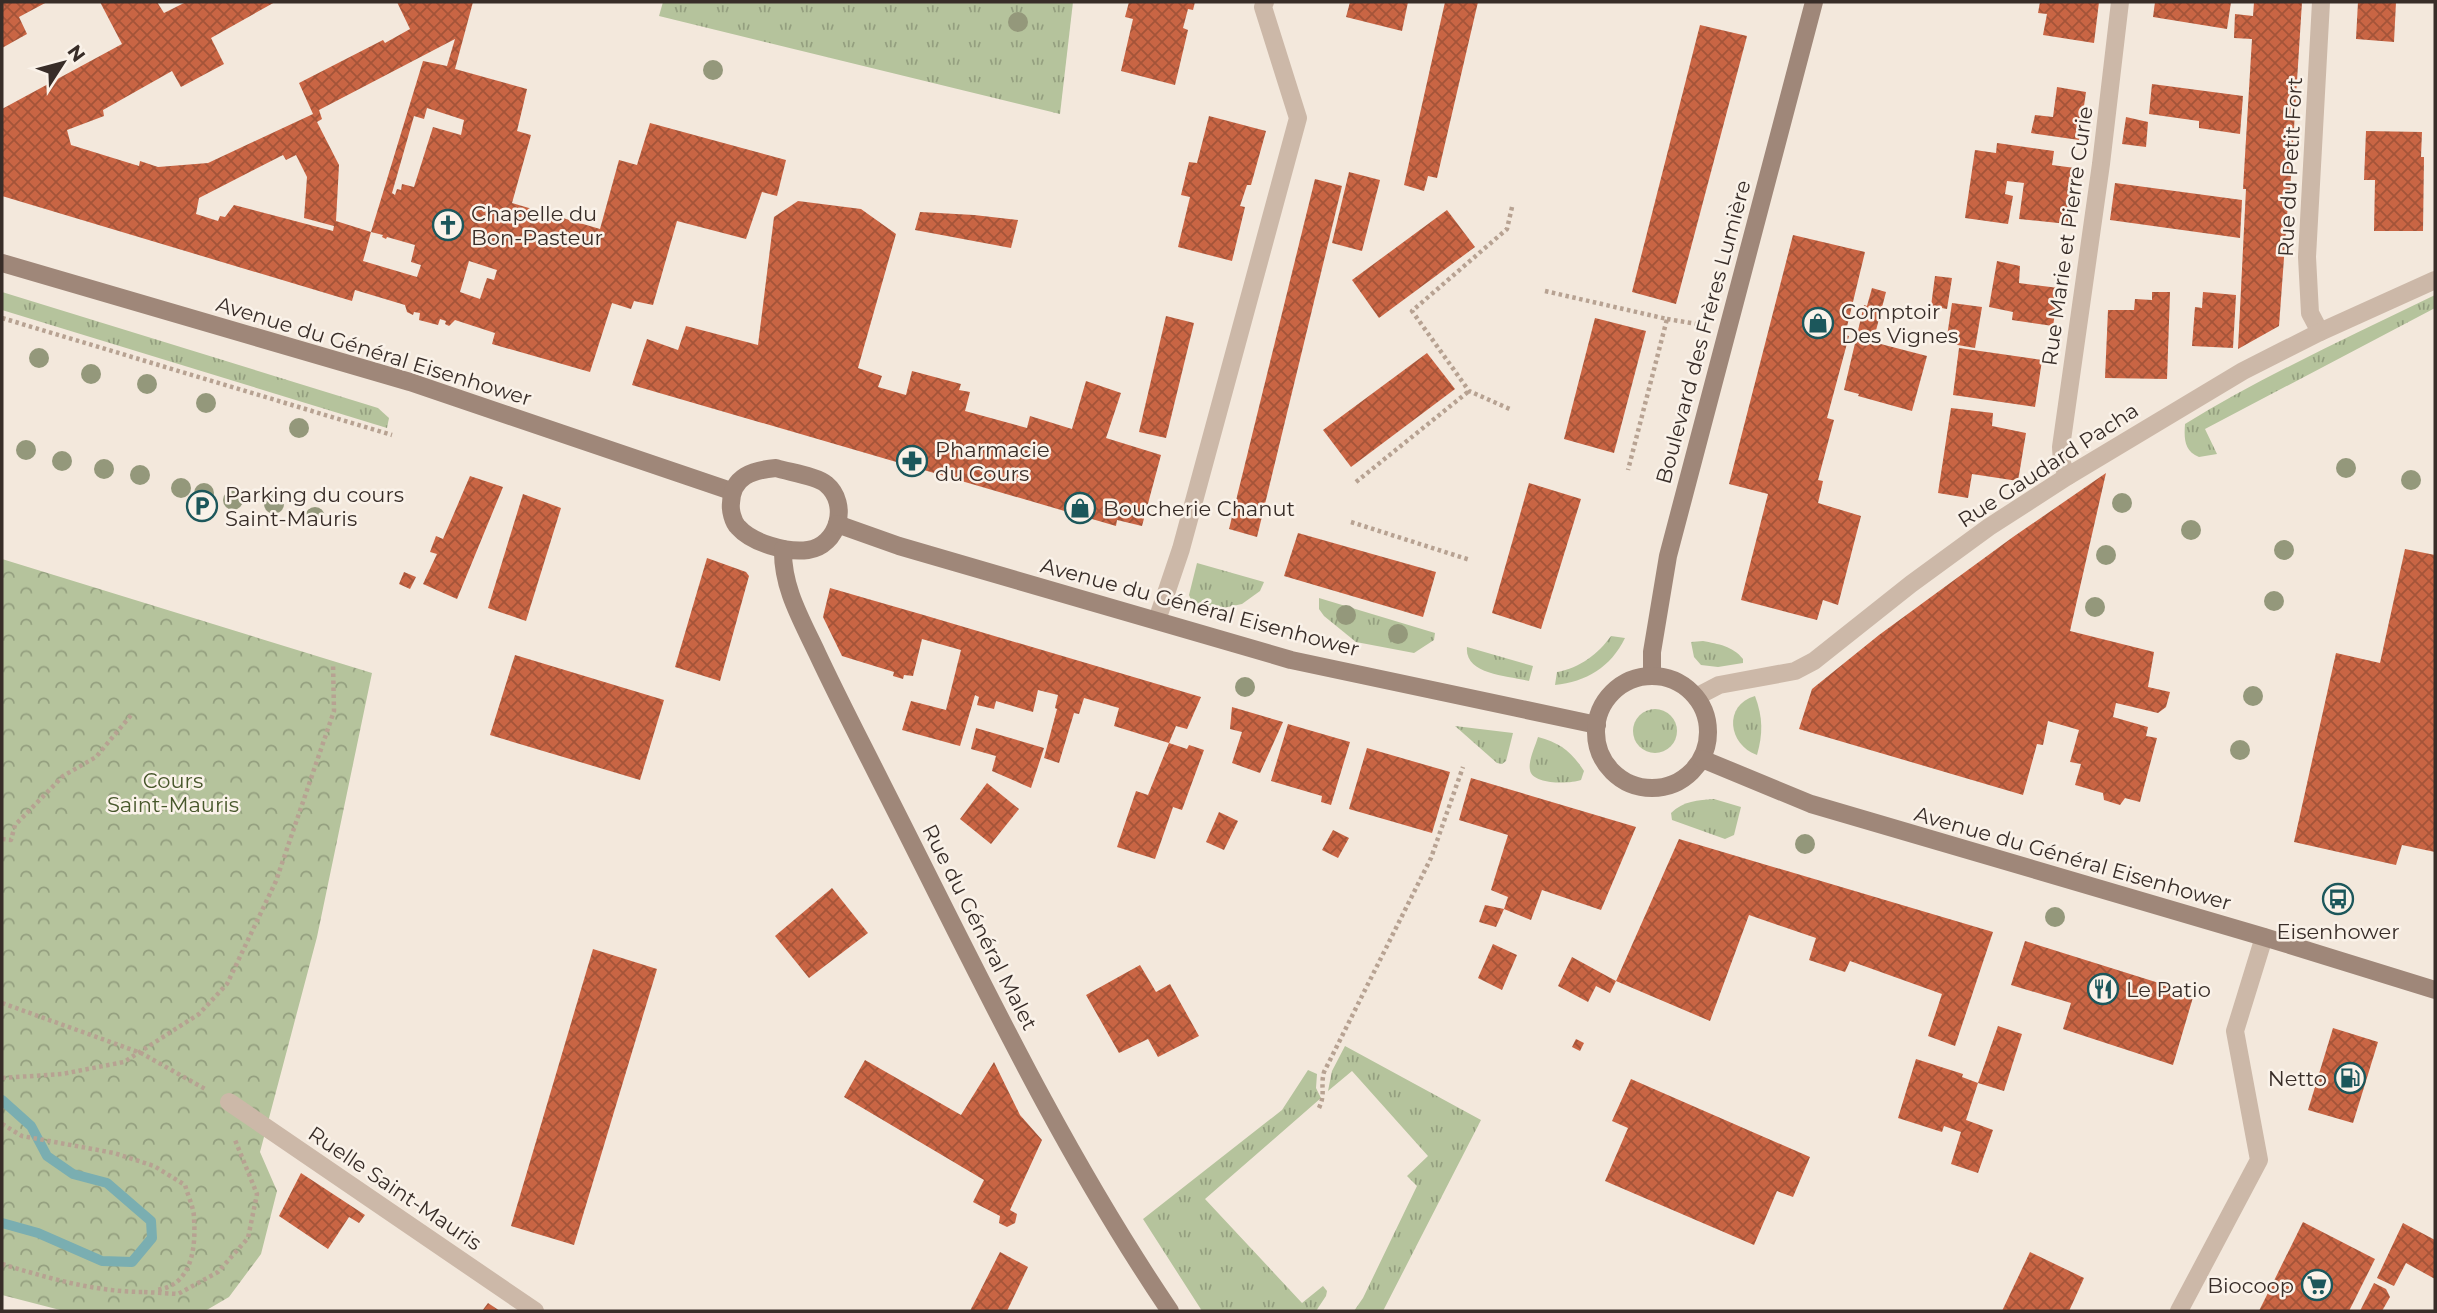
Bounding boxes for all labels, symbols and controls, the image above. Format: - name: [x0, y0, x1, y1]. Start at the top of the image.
- north arrow: [28, 28, 98, 98]
- text: N: [63, 40, 90, 66]
- street label: Rue du Petit Fort: [2273, 76, 2307, 258]
- street label: Rue Marie et Pierre Curie: [2036, 105, 2098, 367]
- street label: Boulevard des Frères Lumière: [1650, 177, 1756, 487]
- place label: Chapelle du Bon-Pasteur: [471, 201, 603, 250]
- church icon: Chapelle du Bon-Pasteur: [431, 208, 465, 242]
- street label: Avenue du Général Eisenhower: [213, 291, 535, 411]
- place label: Comptoir Des Vignes: [1841, 299, 1958, 348]
- shop icon: Comptoir Des Vignes: [1801, 306, 1835, 340]
- street label: Rue Gaudard Pacha: [1953, 397, 2143, 533]
- place label: Pharmacie du Cours: [935, 437, 1050, 486]
- pharmacy icon: Pharmacie du Cours: [895, 444, 929, 478]
- place label: Parking du cours Saint-Mauris: [225, 482, 404, 531]
- parking icon: Parking du cours Saint-Mauris: [185, 489, 219, 523]
- shop icon: Boucherie Chanut: [1063, 491, 1097, 525]
- place label: Boucherie Chanut: [1103, 496, 1295, 521]
- street label: Avenue du Général Eisenhower: [1038, 552, 1362, 662]
- park label: Cours Saint-Mauris: [107, 768, 239, 817]
- street label: Avenue du Général Eisenhower: [1912, 801, 2234, 915]
- street label: Rue du Général Malet: [917, 820, 1043, 1034]
- bus stop icon: Eisenhower: [2321, 882, 2355, 916]
- place label: Eisenhower: [2276, 919, 2400, 944]
- restaurant icon: Le Patio: [2086, 972, 2120, 1006]
- place label: Le Patio: [2126, 977, 2211, 1002]
- fuel station icon: Netto: [2333, 1061, 2367, 1095]
- place label: Netto: [2268, 1066, 2327, 1091]
- street label: Ruelle Saint-Mauris: [304, 1121, 486, 1255]
- supermarket icon: Biocoop: [2300, 1268, 2334, 1302]
- place label: Biocoop: [2207, 1273, 2294, 1298]

